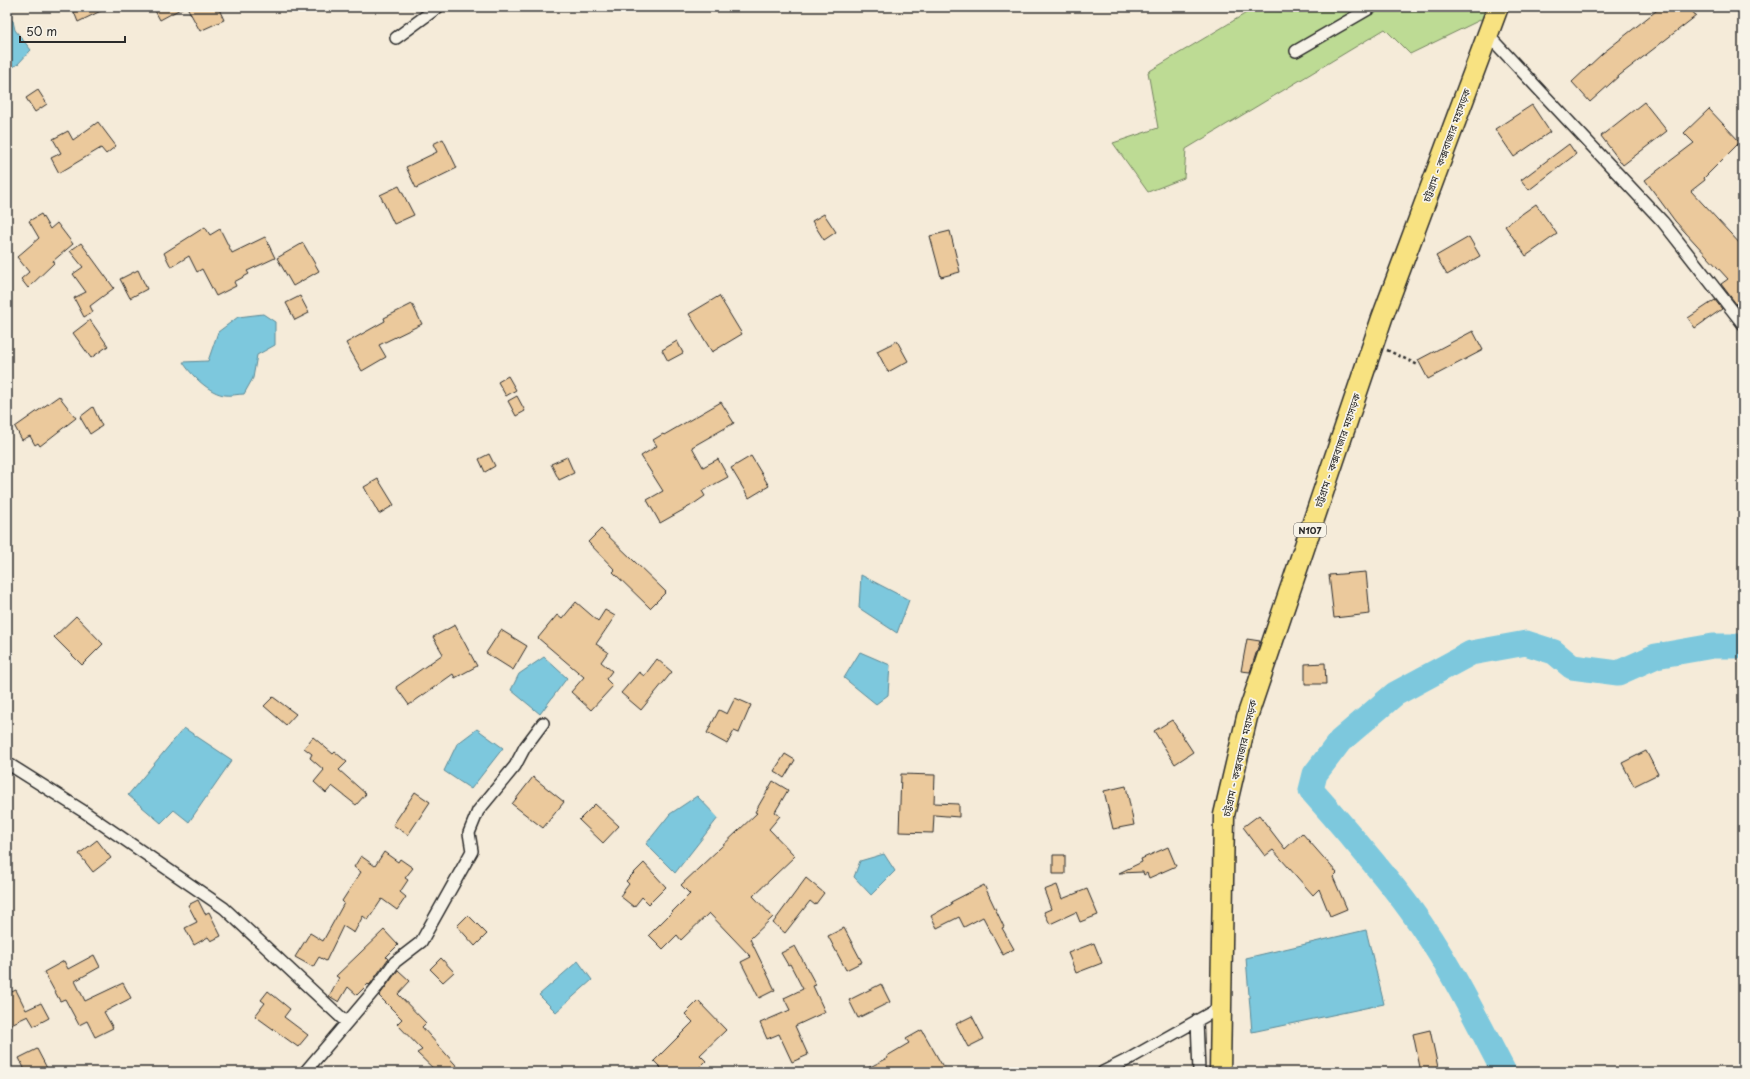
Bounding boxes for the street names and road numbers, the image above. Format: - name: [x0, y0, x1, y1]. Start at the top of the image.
- street label: চট্টগ্রাম - কক্সবাজার মহাসড়ক: [1418, 85, 1474, 205]
- street label: চট্টগ্রাম - কক্সবাজার মহাসড়ক: [1310, 390, 1364, 510]
- road number: N107: [1294, 523, 1326, 537]
- street label: চট্টগ্রাম - কক্সবাজার মহাসড়ক: [1218, 697, 1260, 819]

